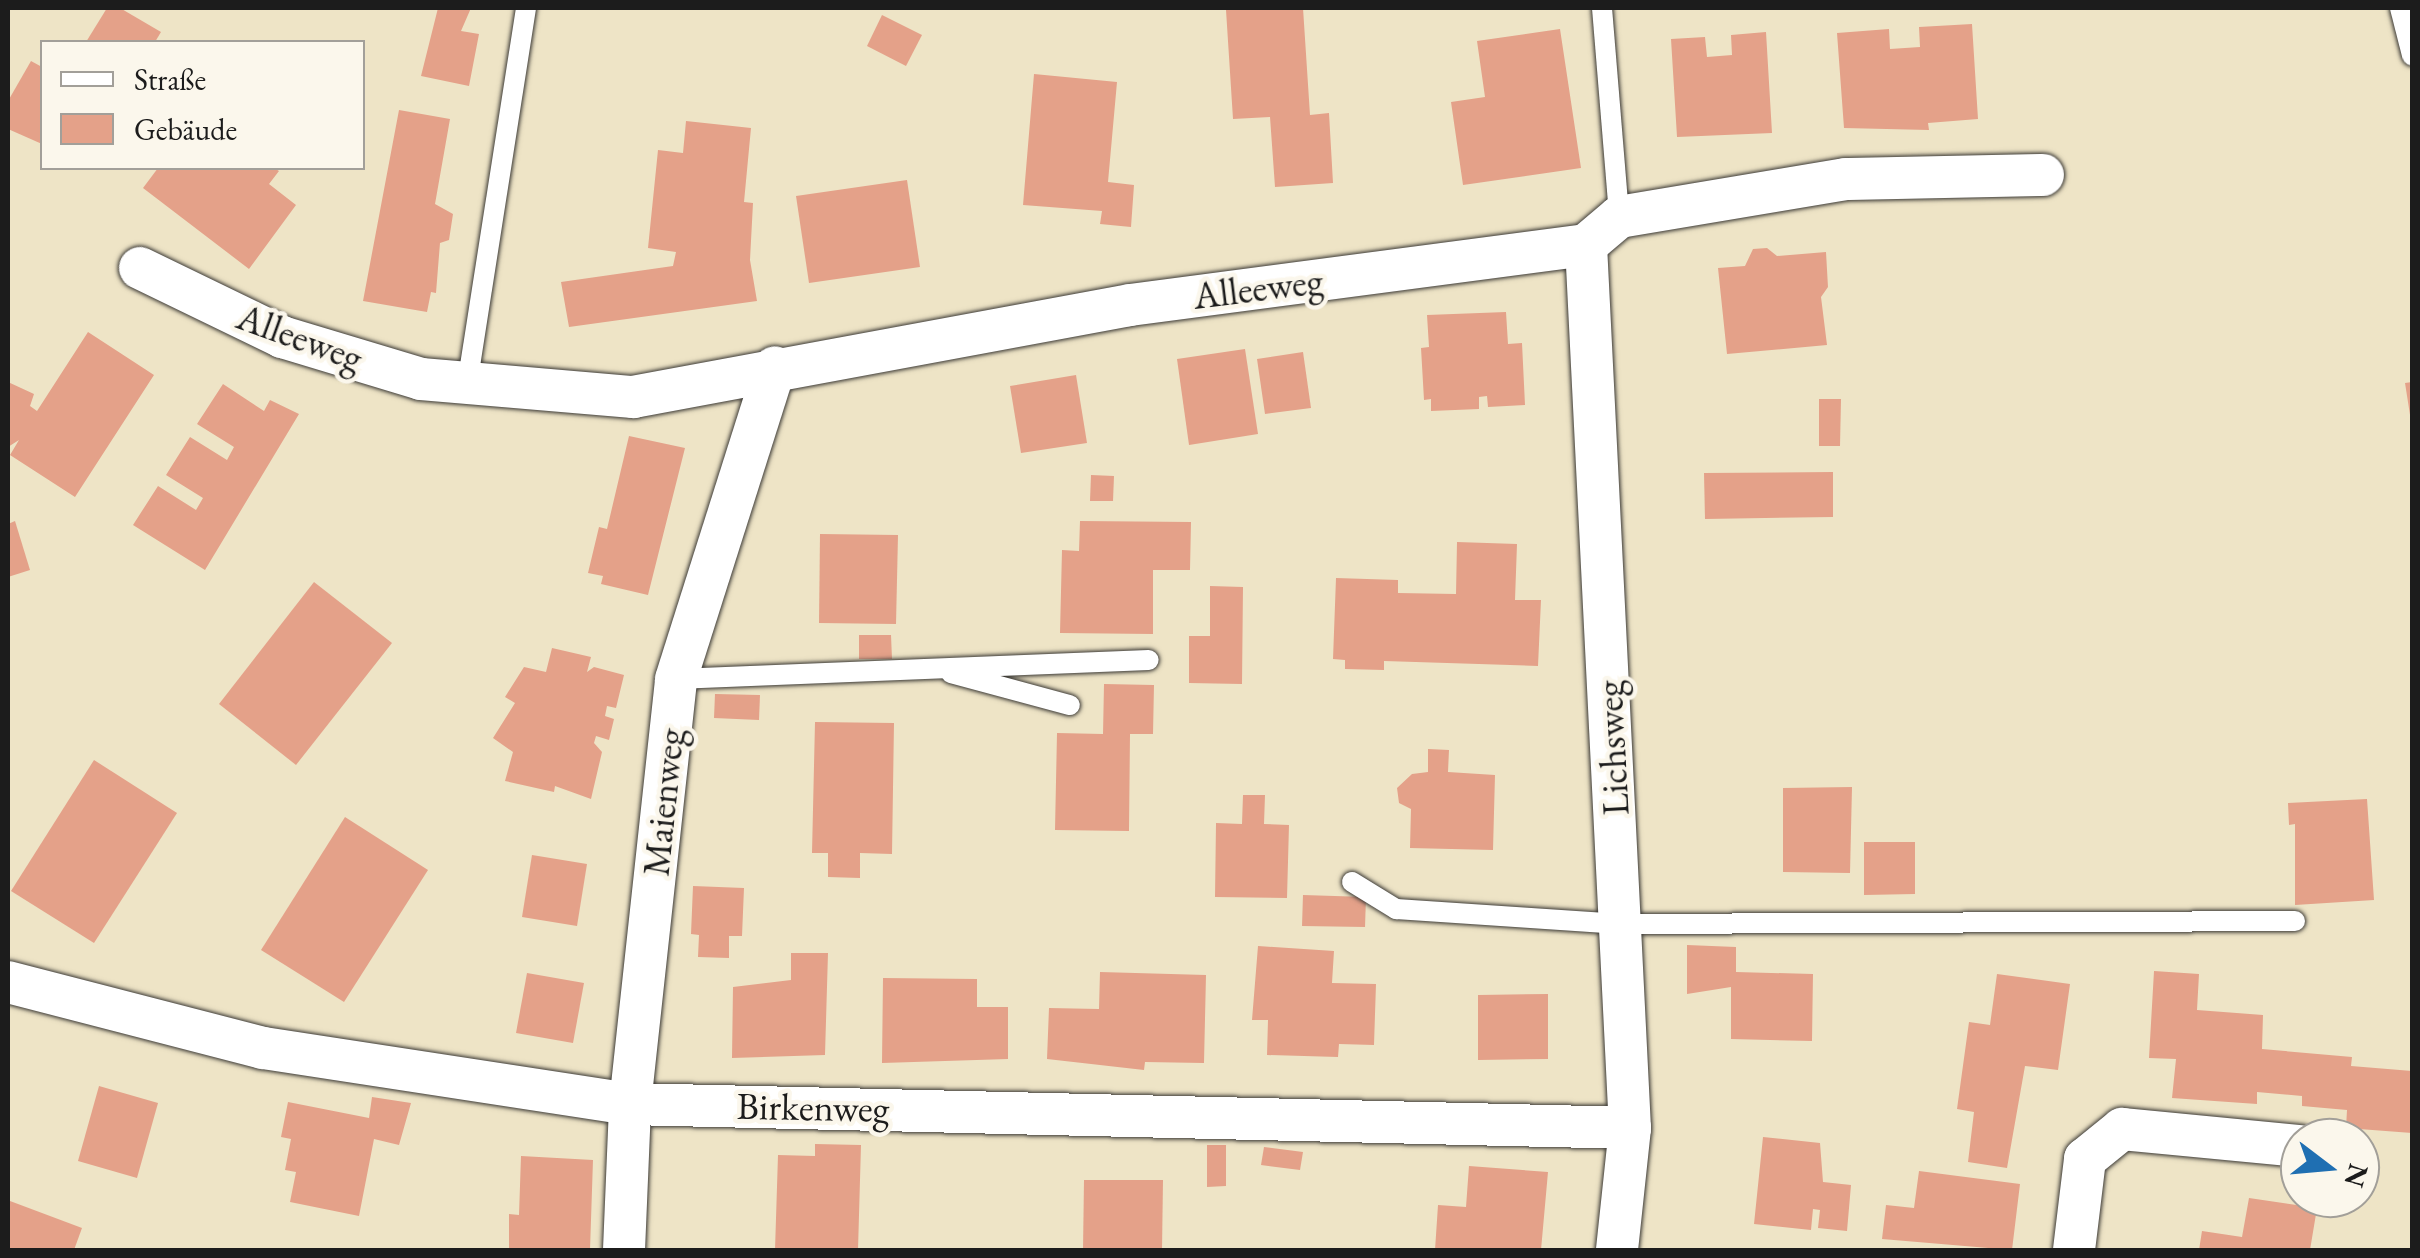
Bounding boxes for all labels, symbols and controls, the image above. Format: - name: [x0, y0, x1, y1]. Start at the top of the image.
- legend: [40, 40, 365, 170]
- text: Straße: [134, 60, 206, 99]
- text: Gebäude: [134, 110, 237, 149]
- street label: Alleeweg: [1191, 257, 1325, 319]
- street label: Alleeweg: [231, 293, 369, 381]
- street label: Lichsweg: [1586, 679, 1638, 817]
- street label: Maienweg: [633, 726, 693, 878]
- street label: Birkenweg: [736, 1083, 890, 1131]
- north arrow: [2280, 1118, 2380, 1218]
- text: N: [2336, 1160, 2377, 1192]

